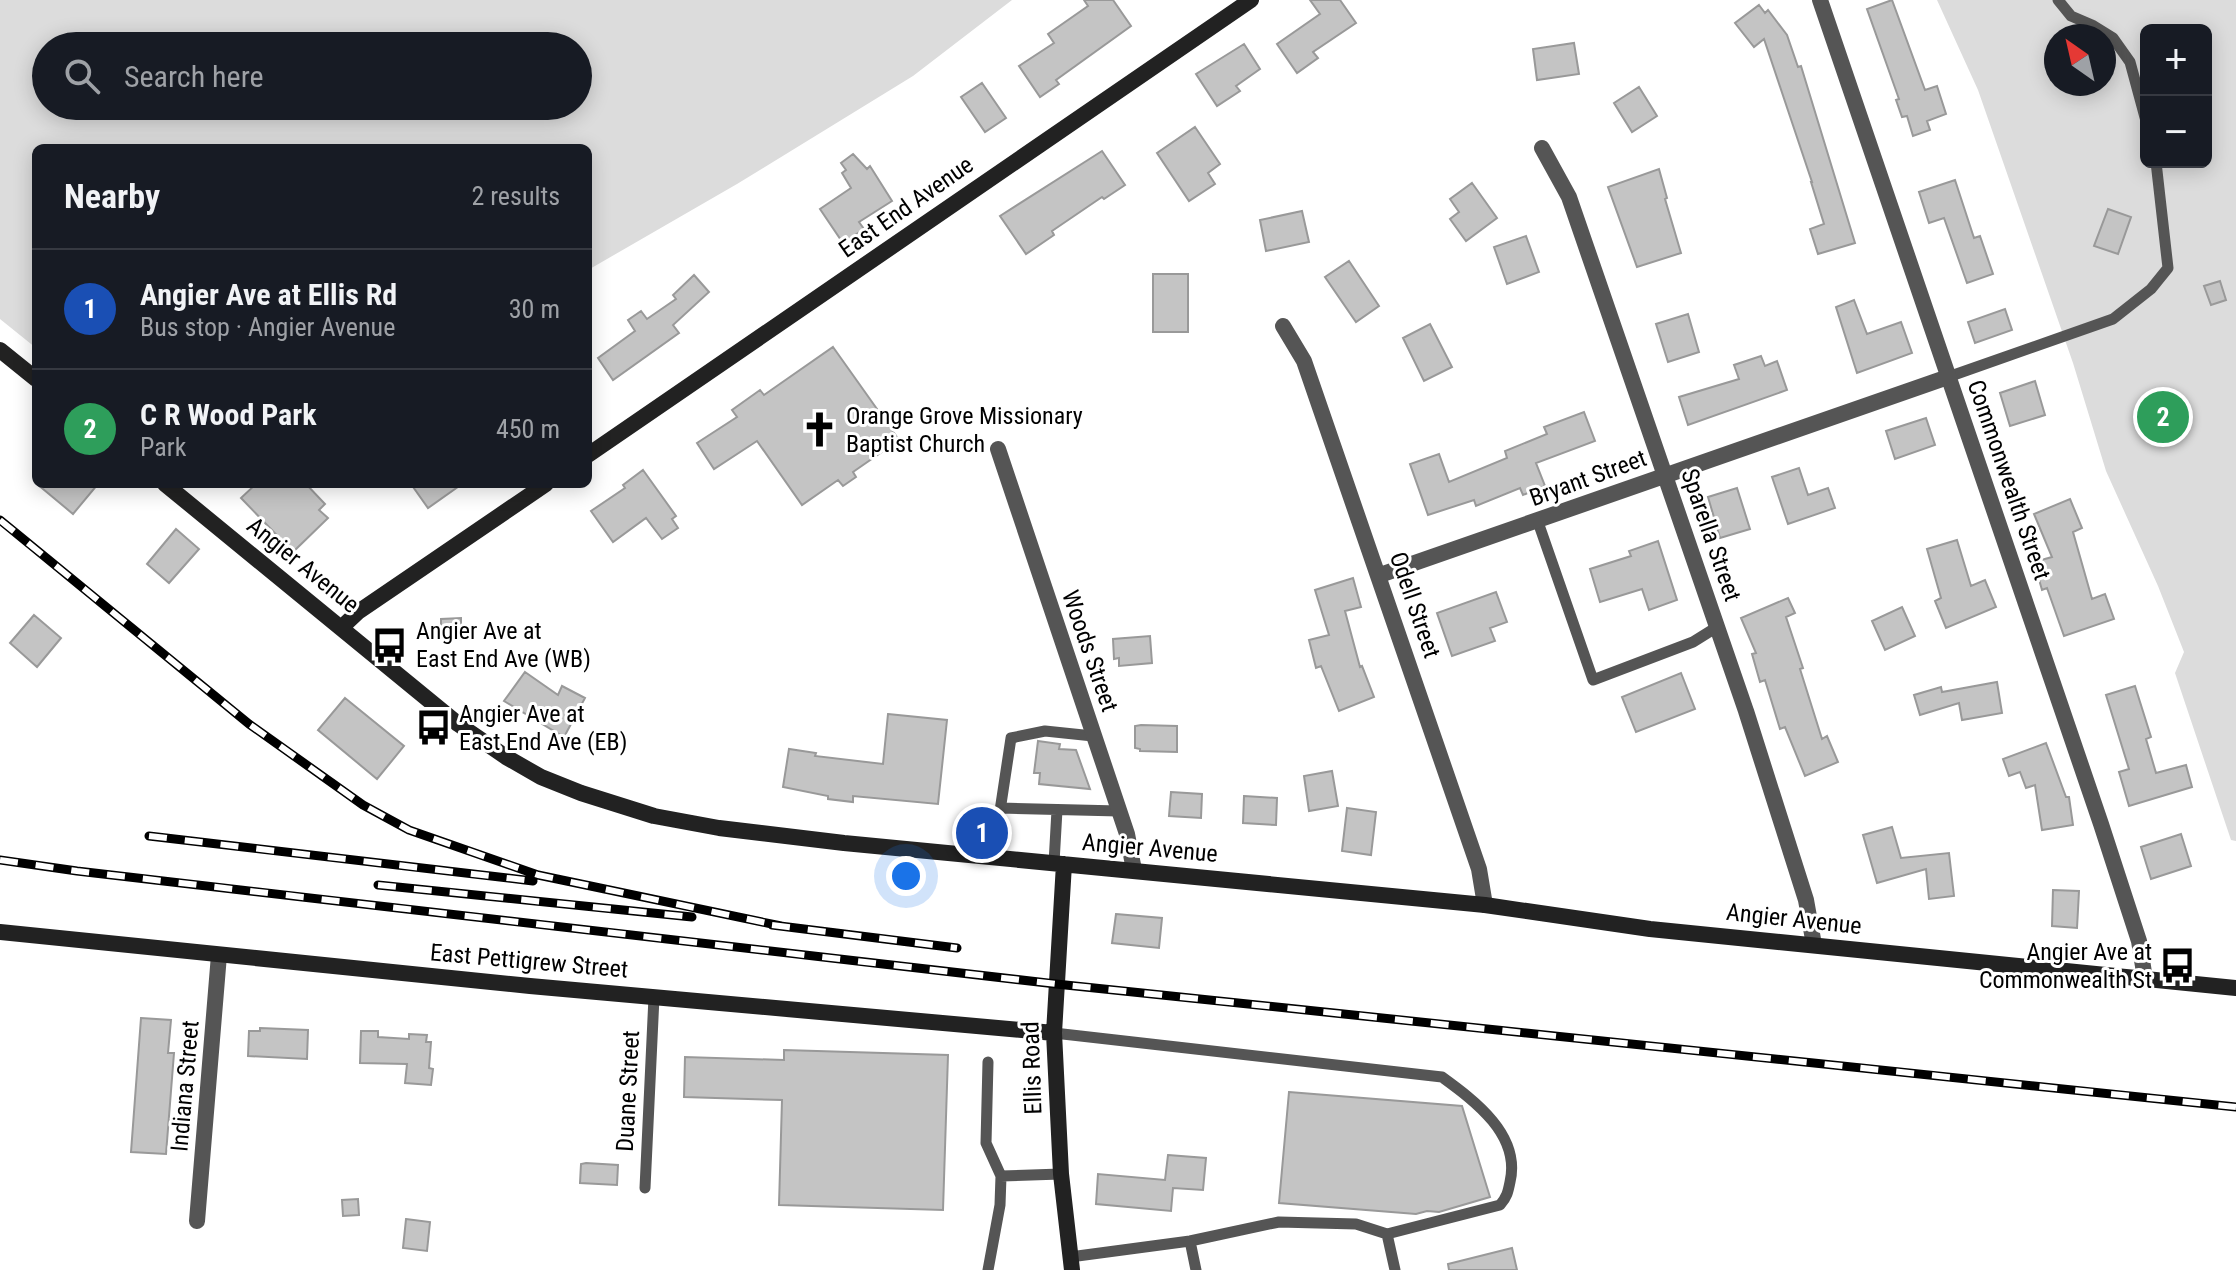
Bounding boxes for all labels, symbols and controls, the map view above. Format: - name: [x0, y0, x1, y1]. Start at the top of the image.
- north arrow: [2044, 24, 2116, 96]
- map controls: [2140, 24, 2212, 168]
- button: +: [2140, 24, 2212, 96]
- search box: [32, 32, 592, 120]
- icon: search: [60, 54, 104, 98]
- text: Search here: [124, 59, 264, 94]
- button: −: [2140, 96, 2212, 168]
- street label: East End Avenue: [834, 150, 978, 264]
- text: Nearby: [64, 176, 160, 216]
- text: 2 results: [471, 181, 560, 211]
- text: Angier Ave at Ellis Rd: [140, 277, 397, 312]
- text: 1: [83, 294, 97, 324]
- text: 30 m: [509, 294, 560, 324]
- text: Bus stop · Angier Avenue: [140, 312, 395, 342]
- street label: Commonwealth Street: [1962, 376, 2056, 584]
- pin: 2: [2137, 387, 2189, 447]
- text: C R Wood Park: [140, 397, 316, 432]
- place label: Orange Grove Missionary Baptist Church: [846, 402, 1083, 458]
- church icon: Orange Grove Missionary Baptist Church: [801, 411, 839, 449]
- text: 2: [83, 414, 97, 444]
- text: 450 m: [496, 414, 560, 444]
- text: Park: [140, 432, 186, 462]
- street label: Bryant Street: [1526, 444, 1650, 512]
- street label: Sparella Street: [1675, 465, 1747, 605]
- street label: Angier Avenue: [241, 511, 365, 619]
- street label: Odell Street: [1384, 548, 1446, 662]
- street label: Woods Street: [1056, 587, 1124, 715]
- place label: Angier Ave at East End Ave (WB): [416, 617, 591, 673]
- bus stop icon: Angier Ave at East End Ave (WB): [371, 626, 409, 664]
- place label: Angier Ave at East End Ave (EB): [459, 700, 627, 756]
- bus stop icon: Angier Ave at East End Ave (EB): [414, 709, 452, 747]
- pin: 1: [956, 803, 1008, 863]
- street label: Angier Avenue: [1081, 828, 1219, 868]
- your location: [886, 856, 926, 896]
- street label: Angier Avenue: [1725, 898, 1863, 940]
- street label: East Pettigrew Street: [429, 938, 629, 984]
- place label: Angier Ave at Commonwealth St: [1979, 938, 2152, 994]
- bus stop icon: Angier Ave at Commonwealth St: [2159, 947, 2197, 985]
- street label: Indiana Street: [165, 1019, 205, 1153]
- street label: Ellis Road: [1016, 1021, 1048, 1115]
- street label: Duane Street: [611, 1030, 645, 1152]

